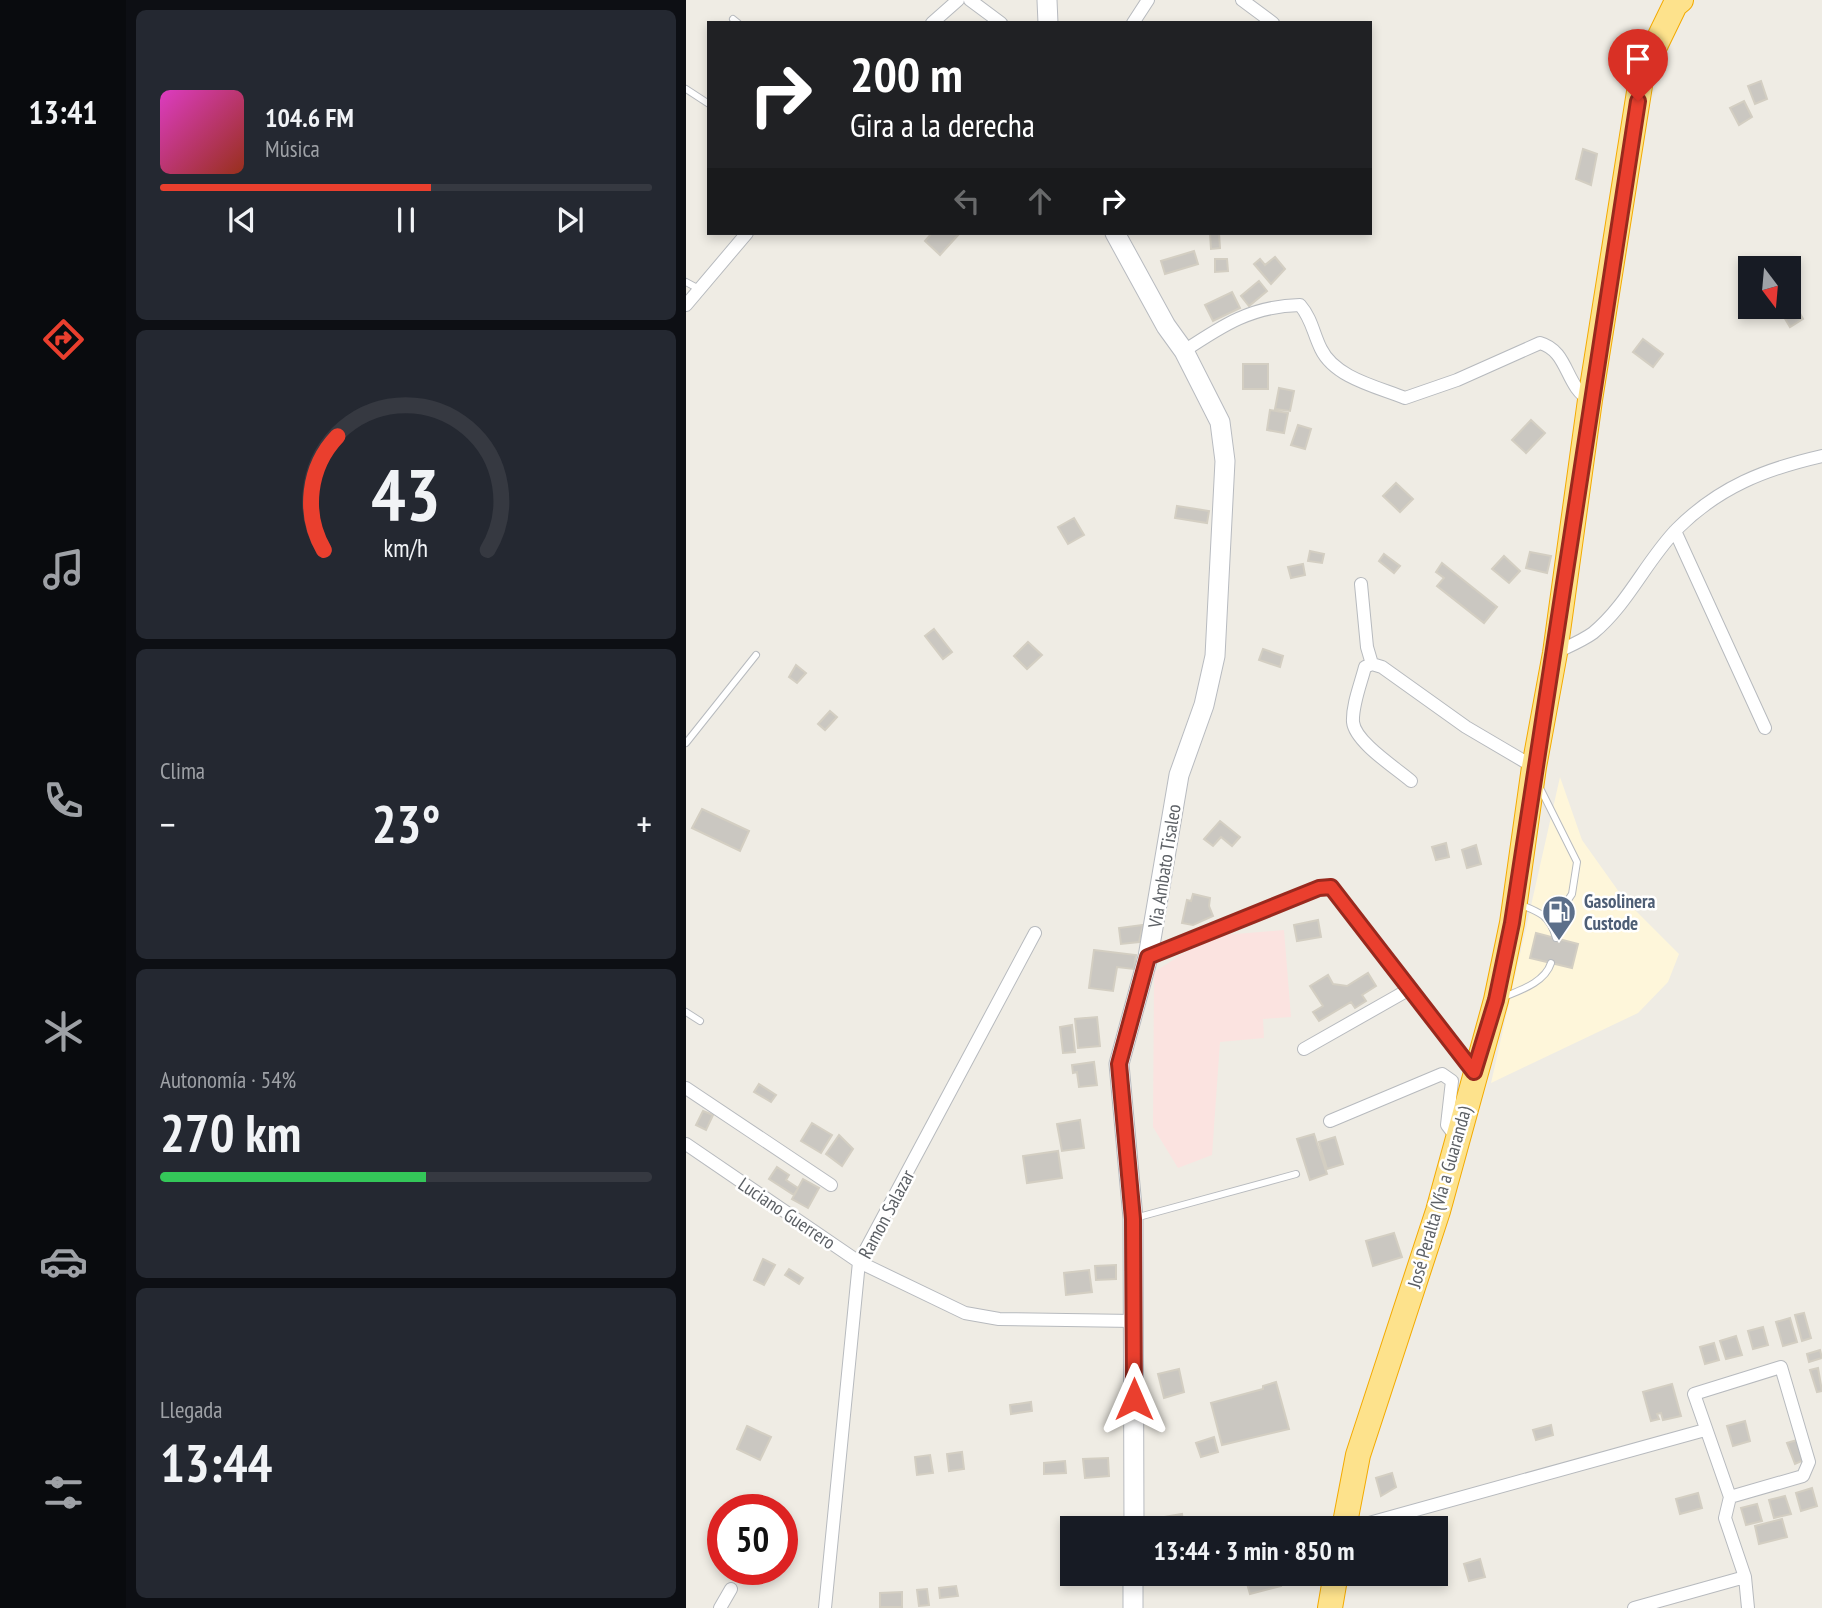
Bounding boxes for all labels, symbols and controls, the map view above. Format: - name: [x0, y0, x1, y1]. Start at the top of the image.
- pin: [1608, 29, 1668, 101]
- icon: arrive: [1619, 40, 1657, 78]
- text: 200 m: [850, 42, 963, 106]
- icon: right: [735, 49, 826, 140]
- text: 13:41: [28, 91, 98, 133]
- text: 104.6 FM: [265, 101, 354, 134]
- text: Gira a la derecha: [850, 104, 1035, 146]
- text: Música: [265, 134, 320, 163]
- icon: left: [948, 182, 986, 220]
- icon: ahead: [1021, 182, 1059, 220]
- icon: right: [1094, 182, 1132, 220]
- icon: previous: [223, 201, 261, 239]
- icon: pause: [387, 201, 425, 239]
- icon: next: [551, 201, 589, 239]
- north arrow: [1738, 256, 1801, 318]
- map controls: [1738, 256, 1801, 319]
- icon: directions: [39, 315, 88, 364]
- text: 43: [371, 447, 441, 541]
- text: km/h: [384, 532, 428, 564]
- icon: music: [39, 545, 88, 594]
- text: Clima: [160, 756, 205, 785]
- icon: phone: [39, 776, 88, 825]
- text: 23°: [372, 790, 440, 857]
- text: −: [160, 799, 176, 848]
- text: +: [636, 799, 652, 848]
- street label: Via Ambato Tisaleo: [1142, 802, 1186, 931]
- place label: Gasolinera Custode: [1584, 889, 1656, 935]
- fuel station icon: Gasolinera Custode: [1540, 893, 1578, 942]
- icon: climate: [39, 1007, 88, 1056]
- text: Autonomía · 54%: [160, 1065, 296, 1094]
- text: 270 km: [160, 1099, 301, 1166]
- street label: José Peralta (Vía a Guaranda): [1401, 1103, 1477, 1291]
- street label: Ramon Salazar: [853, 1165, 920, 1262]
- street label: Luciano Guerrero: [734, 1172, 840, 1254]
- icon: car: [39, 1237, 88, 1286]
- position arrow: [1097, 1362, 1171, 1436]
- text: Llegada: [160, 1395, 223, 1424]
- text: 13:44: [160, 1429, 272, 1496]
- icon: filters: [39, 1468, 88, 1517]
- speed limit sign: 50: [707, 1494, 798, 1585]
- text: 13:44 · 3 min · 850 m: [1154, 1534, 1354, 1567]

